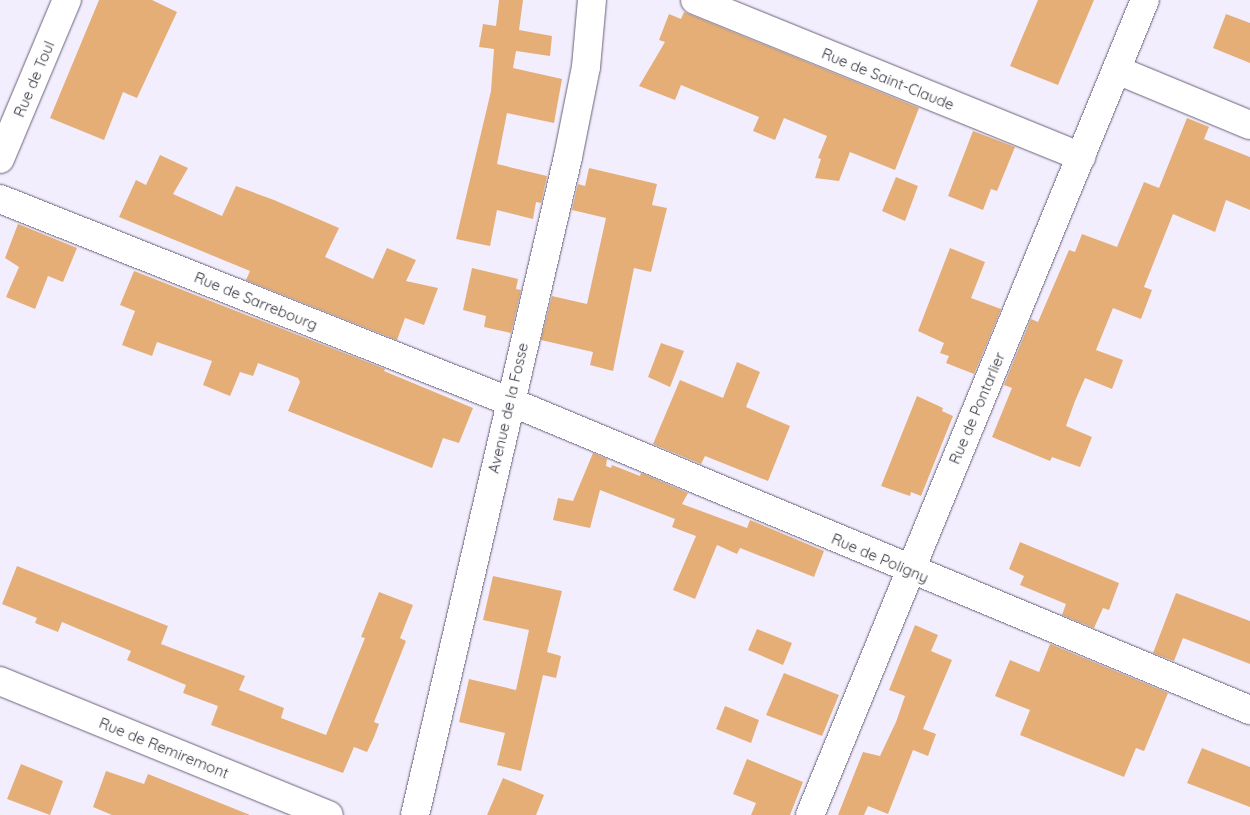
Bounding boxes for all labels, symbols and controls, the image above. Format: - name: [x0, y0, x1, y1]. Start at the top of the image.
- street label: Rue de Toul: [10, 38, 58, 120]
- street label: Rue de Saint-Claude: [819, 44, 957, 114]
- street label: Rue de Sarrebourg: [192, 268, 320, 334]
- street label: Avenue de la Fosse: [484, 341, 532, 475]
- street label: Rue de Pontarlier: [945, 349, 1009, 467]
- street label: Rue de Poligny: [829, 529, 931, 587]
- street label: Rue de Remiremont: [96, 714, 232, 782]

